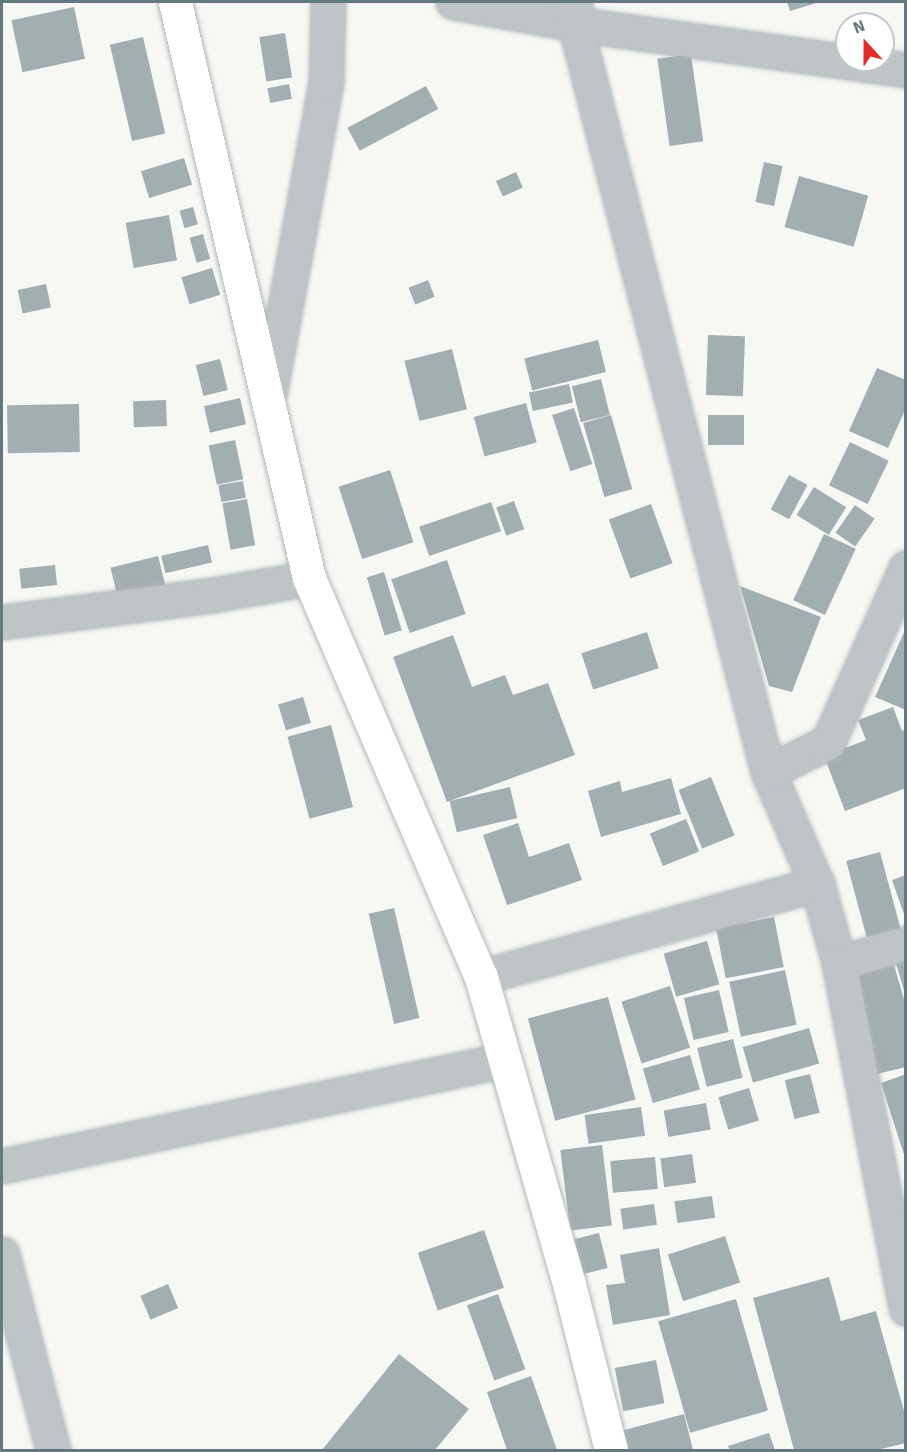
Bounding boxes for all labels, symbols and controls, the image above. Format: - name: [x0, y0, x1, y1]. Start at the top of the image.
- north arrow: [835, 12, 895, 72]
- text: N: [850, 16, 868, 38]

